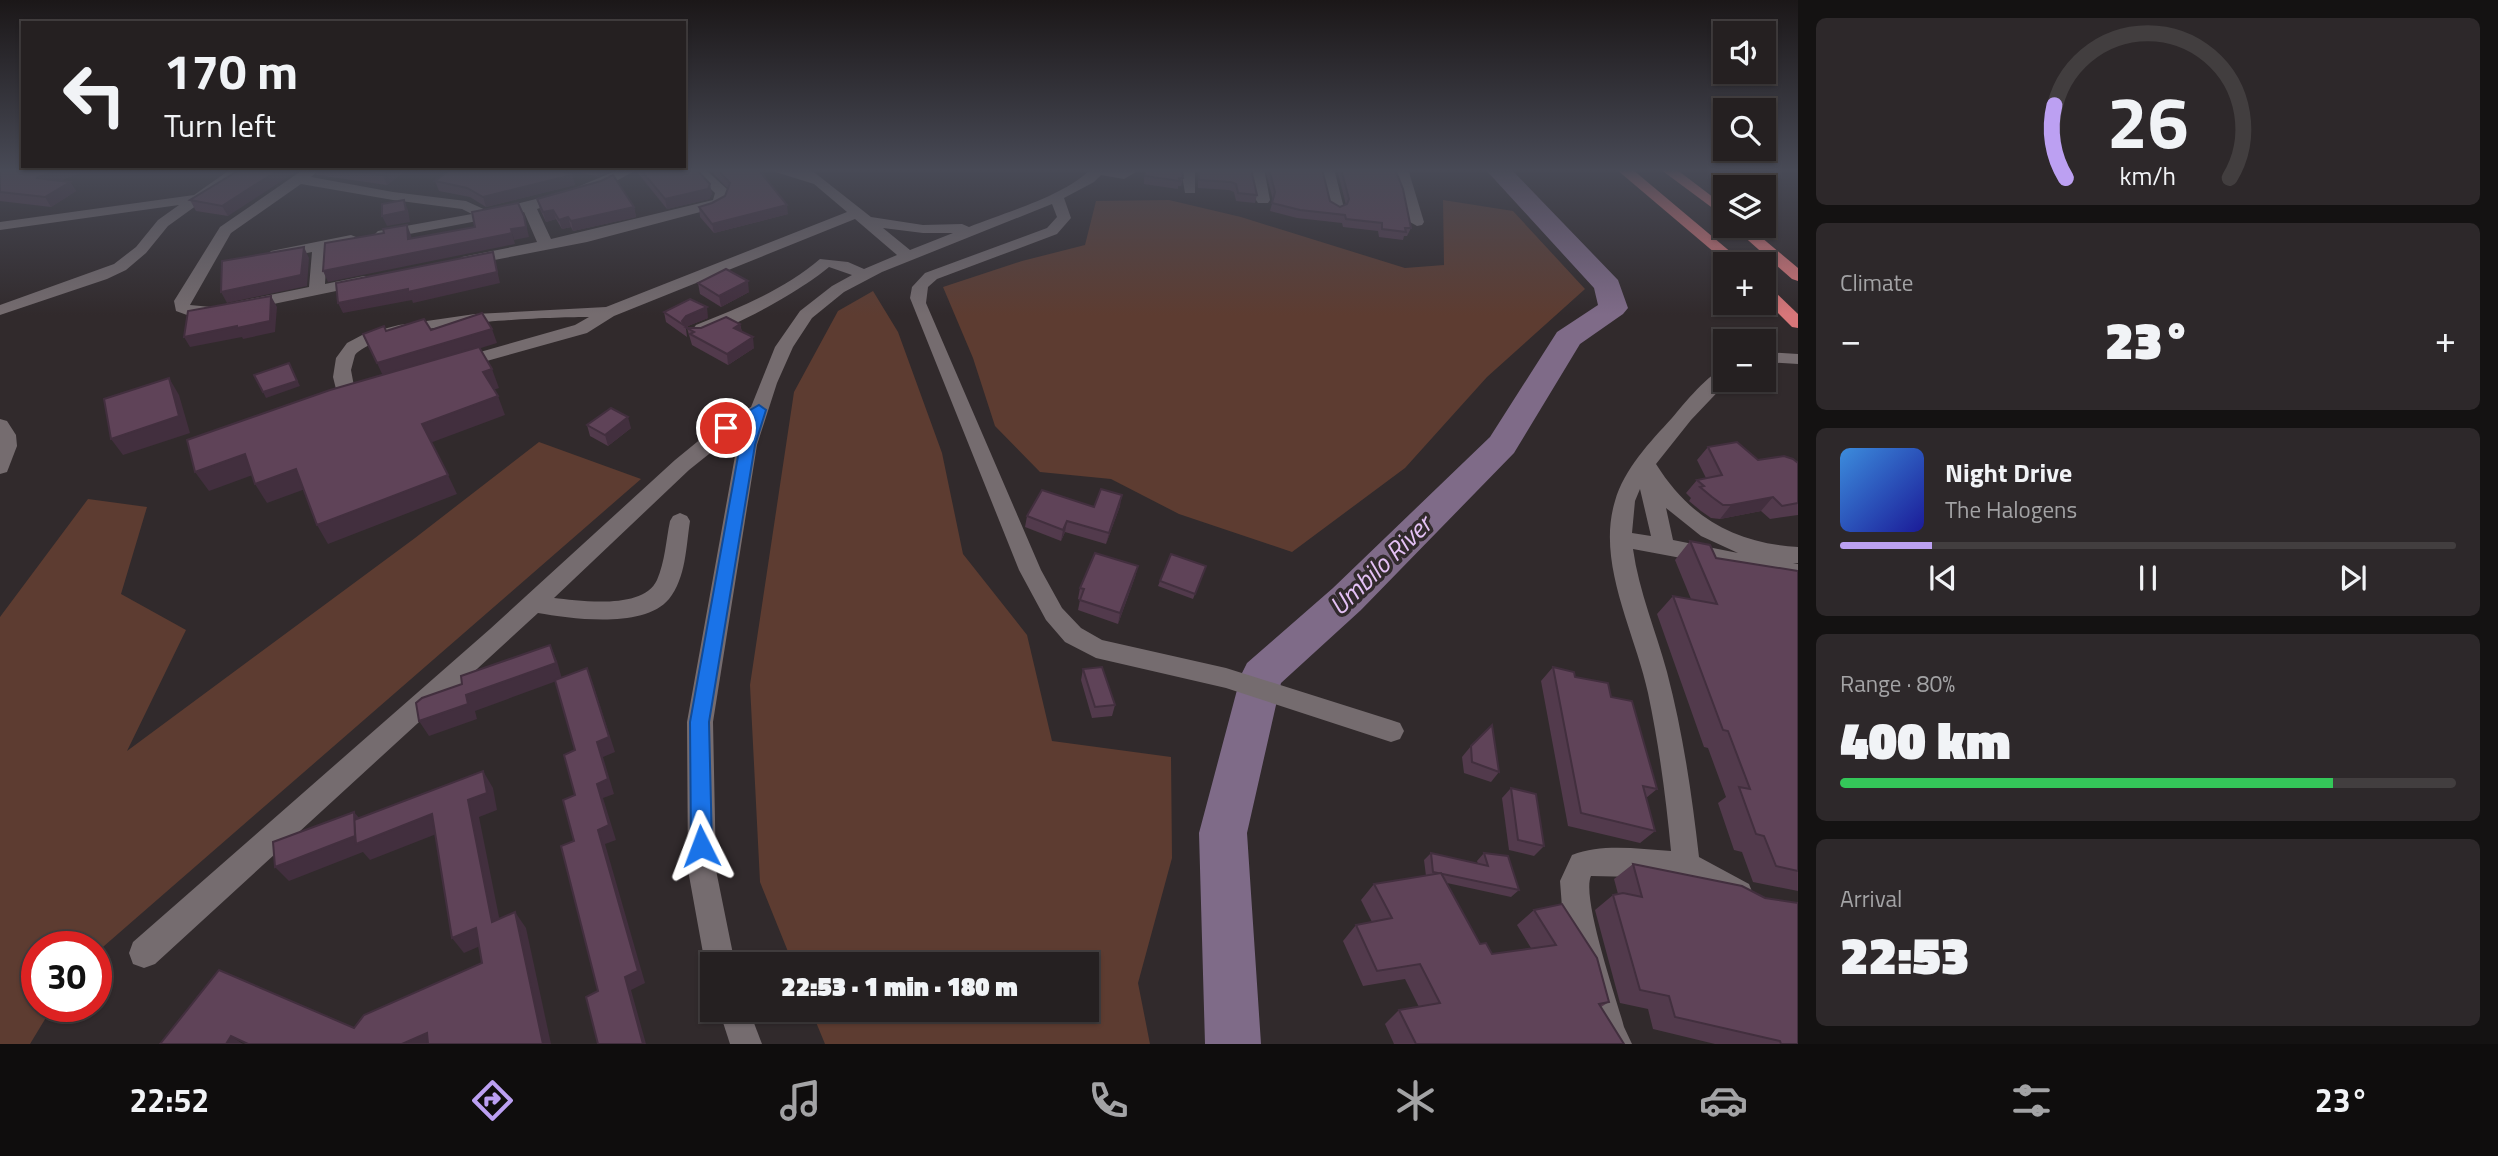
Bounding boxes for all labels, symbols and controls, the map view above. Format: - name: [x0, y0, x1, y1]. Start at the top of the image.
- map controls: [1713, 21, 1776, 392]
- button: sound: [1713, 21, 1776, 84]
- text: 170 m: [164, 33, 298, 108]
- icon: left: [49, 49, 140, 140]
- text: 26: [2107, 66, 2189, 176]
- button: search: [1713, 98, 1776, 161]
- text: Turn left: [164, 101, 276, 149]
- text: km/h: [2120, 156, 2176, 194]
- button: layers: [1713, 175, 1776, 238]
- button: +: [1713, 252, 1776, 315]
- text: Climate: [1840, 265, 1913, 300]
- text: 23°: [2105, 300, 2191, 379]
- text: −: [1840, 310, 1861, 368]
- text: +: [2435, 310, 2456, 368]
- button: −: [1713, 329, 1776, 392]
- pin: [696, 398, 756, 458]
- icon: arrive: [707, 409, 745, 447]
- text: Night Drive: [1945, 453, 2072, 492]
- text: The Halogens: [1945, 492, 2077, 527]
- water label: Umbilo River: [1320, 504, 1442, 624]
- icon: previous: [1924, 559, 1962, 597]
- icon: pause: [2129, 559, 2167, 597]
- icon: next: [2334, 559, 2372, 597]
- text: Range · 80%: [1840, 666, 1955, 701]
- text: 400 km: [1840, 700, 2011, 779]
- position arrow: [664, 809, 738, 883]
- text: Arrival: [1840, 881, 1902, 916]
- text: 22:53: [1840, 915, 1969, 994]
- speed limit sign: 30: [21, 931, 112, 1022]
- text: 22:53 · 1 min · 180 m: [781, 967, 1018, 1006]
- text: 22:52: [129, 1076, 209, 1124]
- icon: directions: [468, 1076, 517, 1125]
- icon: music: [776, 1076, 825, 1125]
- icon: phone: [1084, 1076, 1133, 1125]
- icon: climate: [1391, 1076, 1440, 1125]
- icon: car: [1699, 1076, 1748, 1125]
- icon: filters: [2007, 1076, 2056, 1125]
- text: 23°: [2315, 1076, 2369, 1124]

